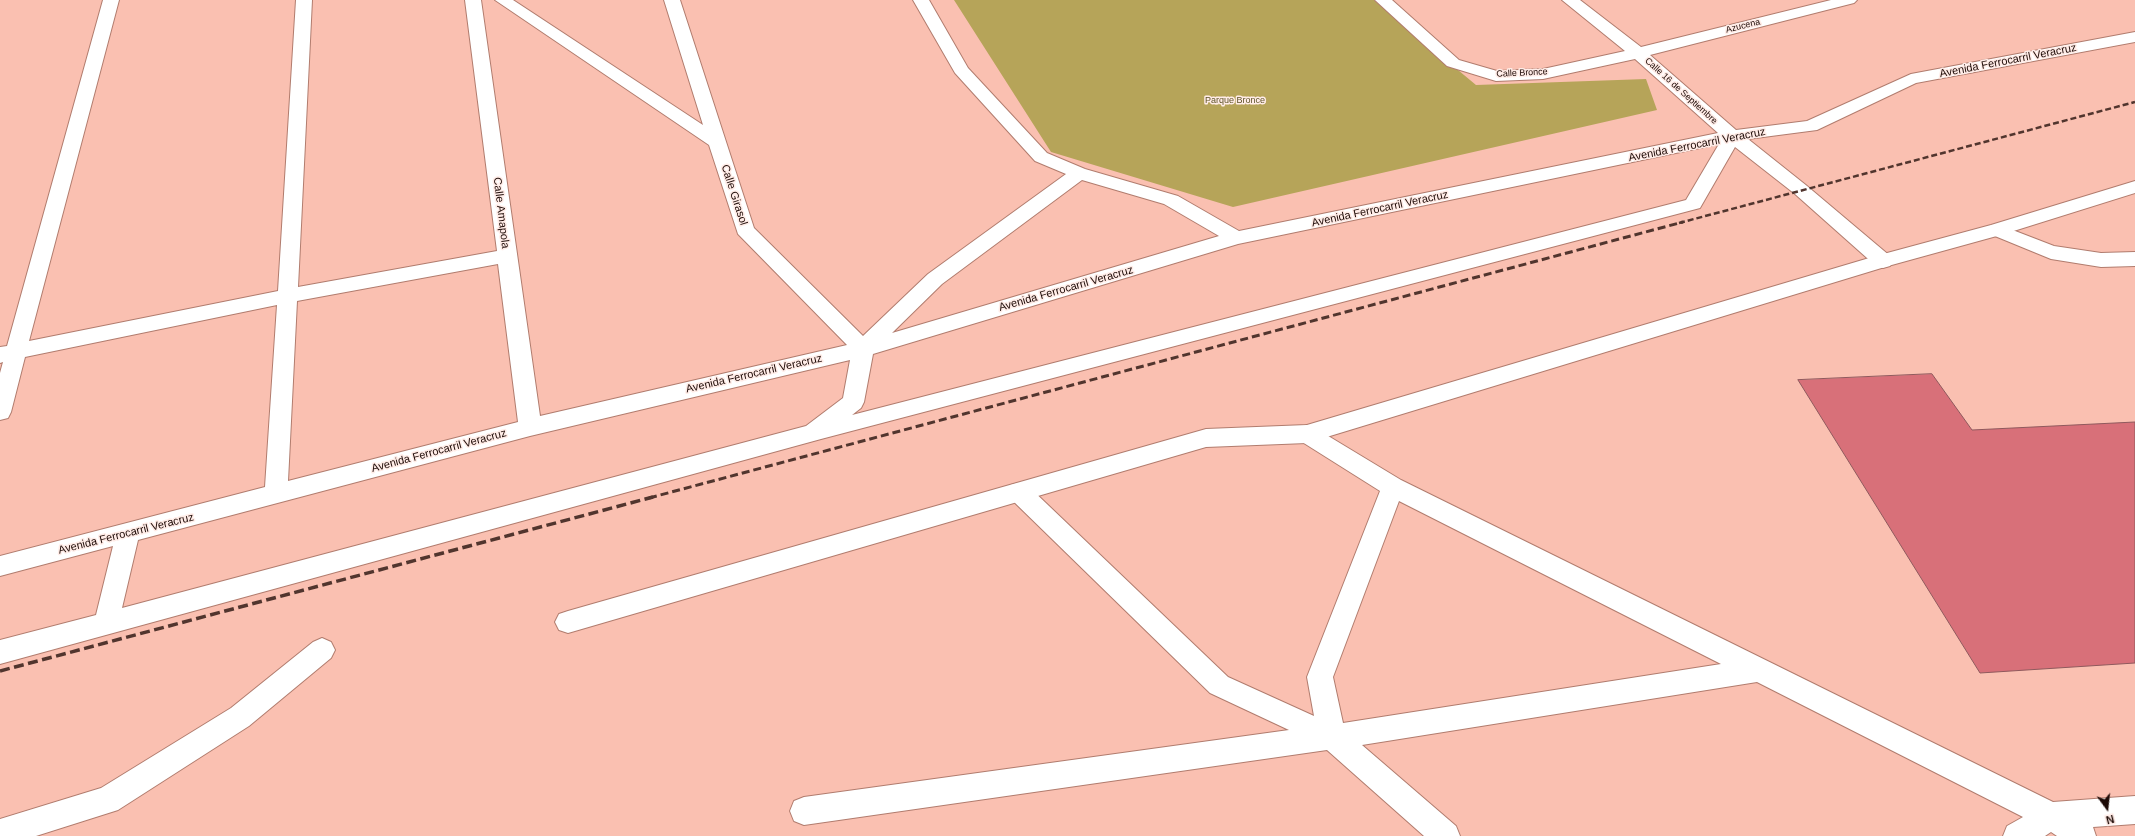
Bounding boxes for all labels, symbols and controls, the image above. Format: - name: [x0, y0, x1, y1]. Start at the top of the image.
- street label: Azucena: [1725, 17, 1761, 35]
- street label: Avenida Ferrocarril Veracruz: [1938, 41, 2078, 81]
- street label: Calle 16 de Septiembre: [1642, 56, 1720, 126]
- street label: Calle Bronce: [1496, 66, 1548, 80]
- park label: Parque Bronce: [1205, 96, 1265, 106]
- street label: Avenida Ferrocarril Veracruz: [1627, 125, 1767, 165]
- street label: Calle Girasol: [718, 163, 750, 227]
- street label: Calle Amapola: [490, 177, 512, 249]
- street label: Avenida Ferrocarril Veracruz: [1311, 188, 1449, 230]
- street label: Avenida Ferrocarril Veracruz: [997, 263, 1135, 315]
- street label: Avenida Ferrocarril Veracruz: [685, 352, 823, 396]
- street label: Avenida Ferrocarril Veracruz: [370, 427, 508, 475]
- street label: Avenida Ferrocarril Veracruz: [57, 511, 195, 557]
- north arrow: [2087, 788, 2127, 828]
- text: N: [2105, 813, 2116, 826]

